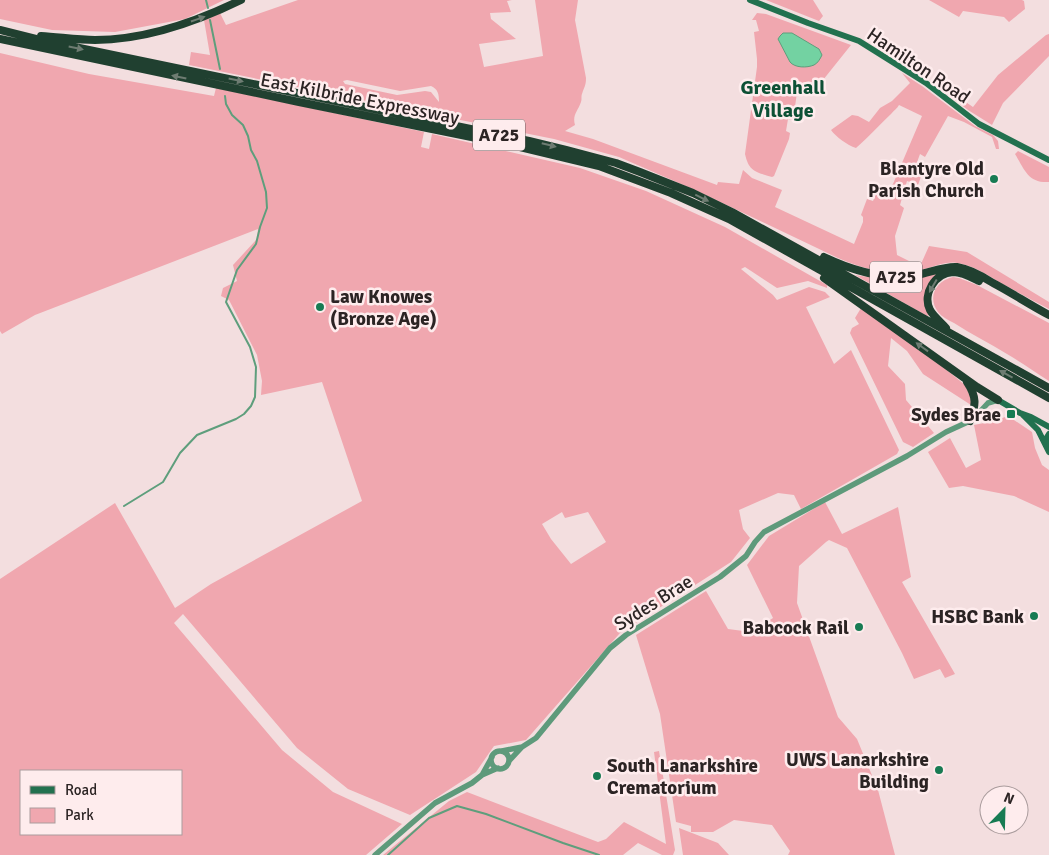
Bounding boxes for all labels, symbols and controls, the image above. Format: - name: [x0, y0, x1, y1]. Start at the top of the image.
- one-way arrow: [190, 15, 205, 22]
- street label: Hamilton Road: [862, 22, 975, 109]
- one-way arrow: [69, 44, 85, 52]
- street label: East Kilbride Expressway: [258, 68, 461, 130]
- one-way arrow: [172, 73, 187, 81]
- district label: Greenhall Village: [741, 75, 825, 123]
- one-way arrow: [228, 77, 244, 85]
- road number: A725: [473, 120, 525, 150]
- one-way arrow: [541, 142, 556, 150]
- place label: Blantyre Old Parish Church: [868, 157, 984, 203]
- marker: Blantyre Old Parish Church: [988, 173, 1000, 185]
- one-way arrow: [695, 194, 709, 202]
- road number: A725: [870, 262, 922, 292]
- one-way arrow: [928, 280, 937, 293]
- place label: Law Knowes (Bronze Age): [330, 285, 437, 331]
- marker: Law Knowes (Bronze Age): [314, 301, 326, 313]
- one-way arrow: [915, 342, 928, 352]
- one-way arrow: [1000, 370, 1013, 379]
- place label: Sydes Brae: [911, 403, 1001, 427]
- marker: Sydes Brae: [1005, 408, 1017, 420]
- street label: Sydes Brae: [610, 569, 697, 636]
- place label: HSBC Bank: [931, 605, 1024, 629]
- marker: HSBC Bank: [1028, 610, 1040, 622]
- place label: Babcock Rail: [742, 616, 849, 640]
- marker: Babcock Rail: [853, 621, 865, 633]
- place label: UWS Lanarkshire Building: [786, 748, 929, 794]
- place label: South Lanarkshire Crematorium: [607, 754, 758, 800]
- marker: UWS Lanarkshire Building: [933, 764, 945, 776]
- legend: [20, 770, 182, 835]
- marker: South Lanarkshire Crematorium: [591, 770, 603, 782]
- text: Road: [65, 781, 97, 799]
- north arrow: [979, 785, 1029, 835]
- text: N: [1001, 789, 1017, 808]
- text: Park: [65, 806, 94, 824]

